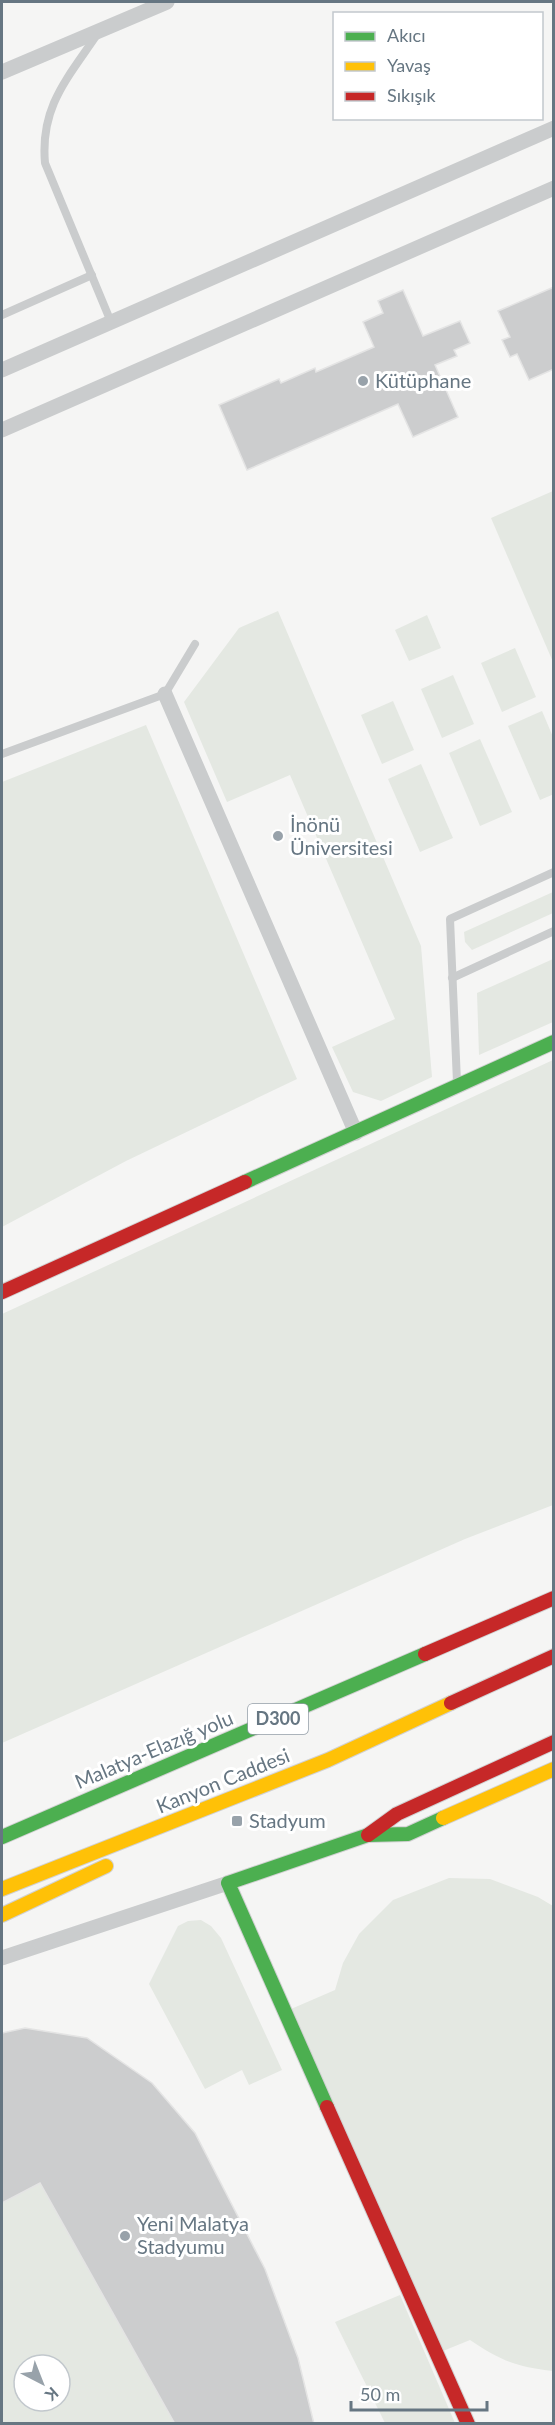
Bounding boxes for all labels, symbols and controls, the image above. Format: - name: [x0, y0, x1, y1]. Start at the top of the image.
- legend: [333, 12, 543, 120]
- text: Akıcı: [387, 24, 426, 46]
- text: Yavaş: [387, 54, 431, 76]
- text: Sıkışık: [387, 84, 437, 106]
- place label: Kütüphane: [375, 368, 471, 392]
- marker: Kütüphane: [356, 374, 370, 388]
- place label: İnönü Üniversitesi: [290, 812, 393, 859]
- marker: İnönü Üniversitesi: [271, 829, 285, 843]
- road number: D300: [248, 1704, 308, 1734]
- street label: Malatya-Elazığ yolu: [71, 1705, 236, 1793]
- street label: Kanyon Caddesi: [153, 1742, 293, 1818]
- place label: Stadyum: [249, 1808, 326, 1832]
- marker: Stadyum: [230, 1814, 244, 1828]
- place label: Yeni Malatya Stadyumu: [137, 2211, 249, 2258]
- marker: Yeni Malatya Stadyumu: [118, 2229, 132, 2243]
- north arrow: [12, 2353, 72, 2413]
- scale bar: [351, 2374, 488, 2412]
- text: 50 m: [360, 2383, 400, 2405]
- text: K: [41, 2384, 63, 2406]

